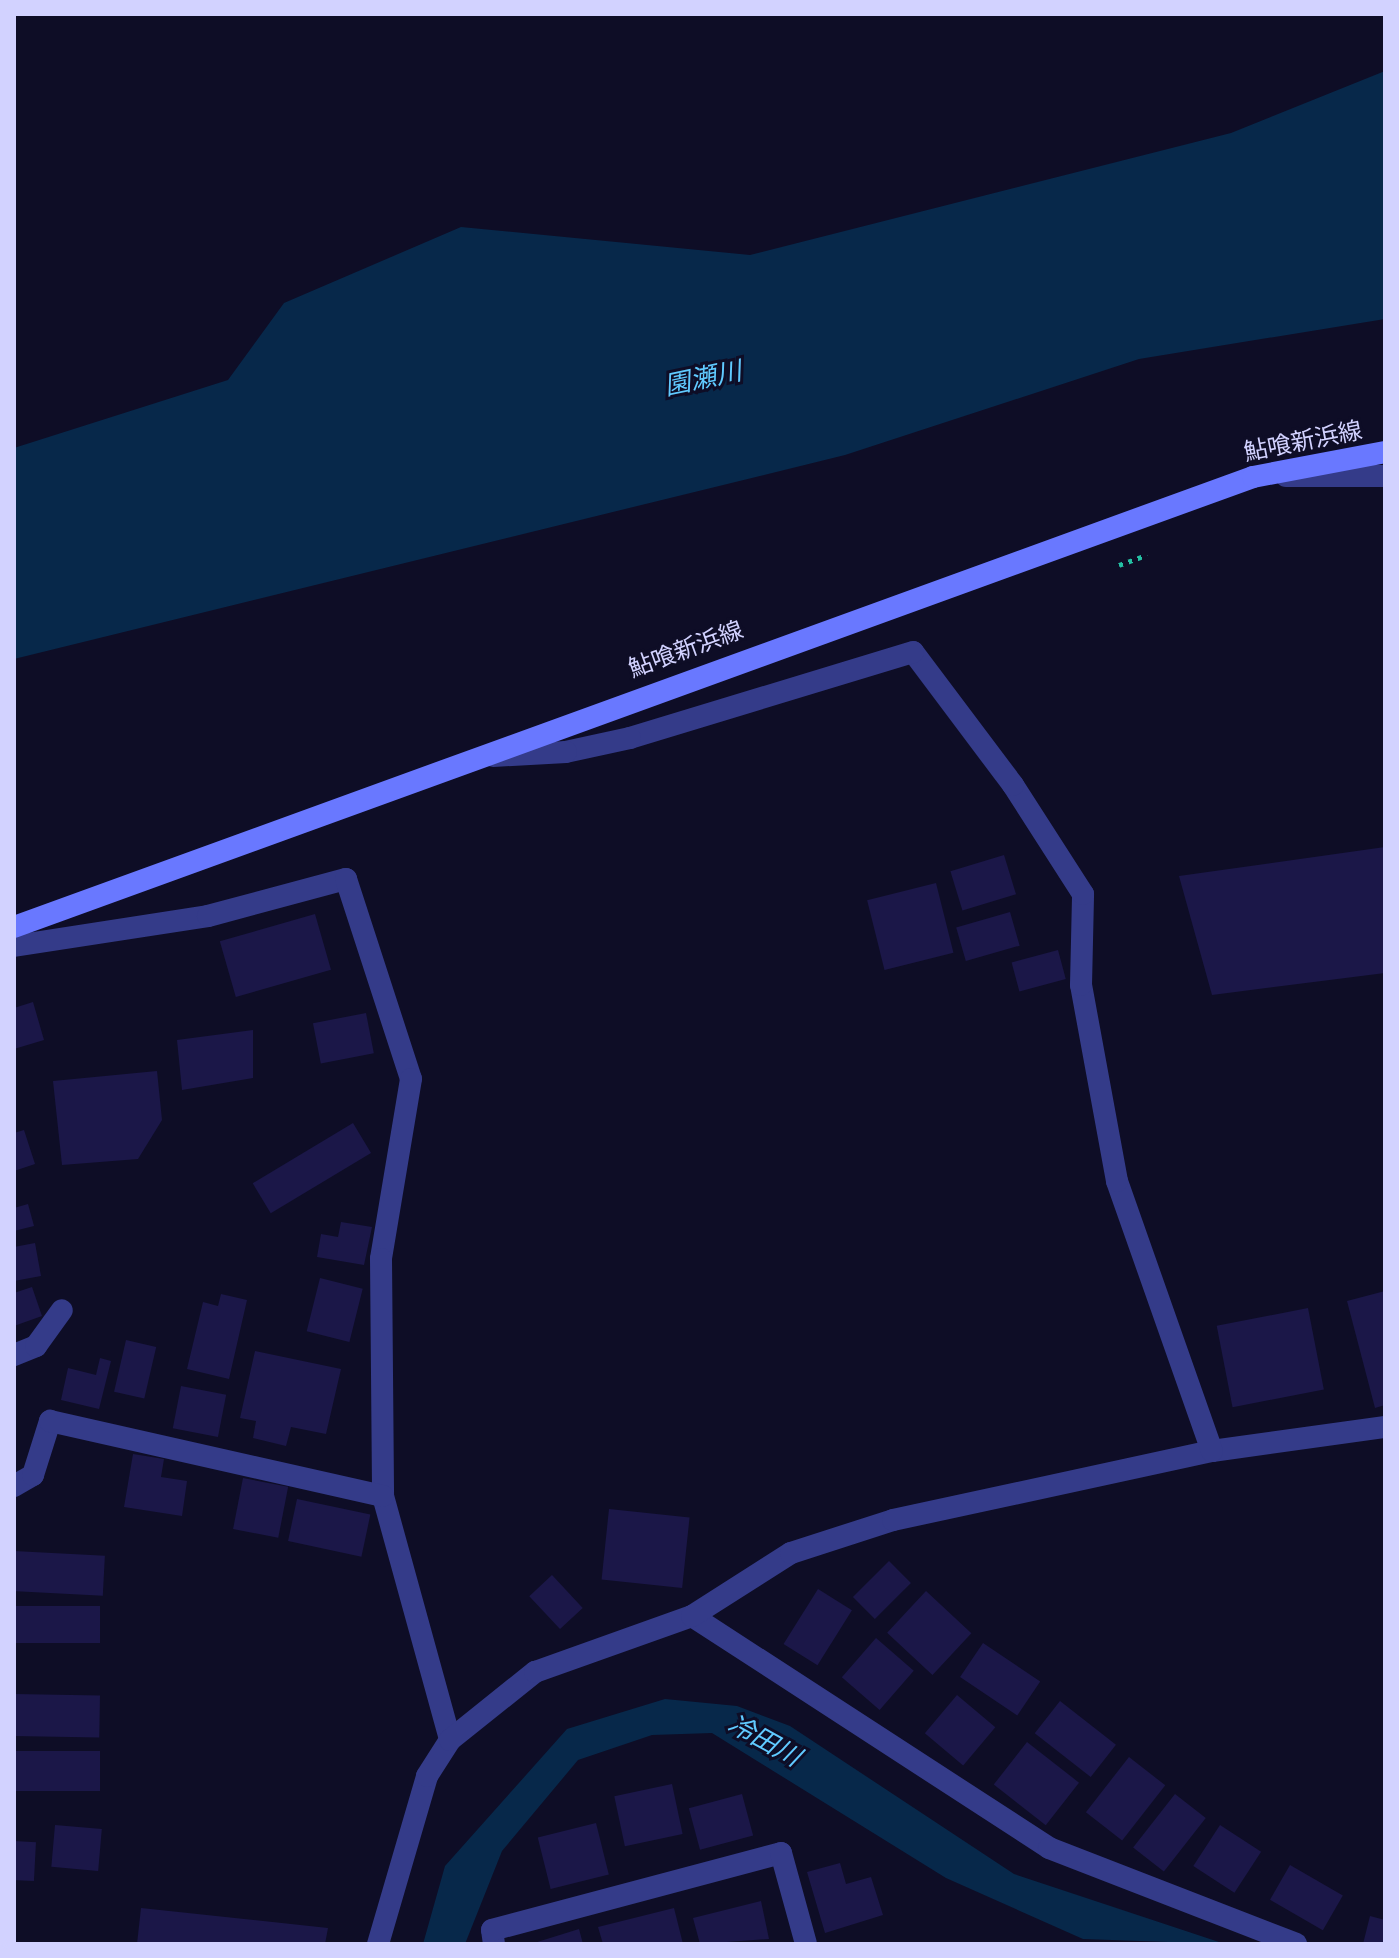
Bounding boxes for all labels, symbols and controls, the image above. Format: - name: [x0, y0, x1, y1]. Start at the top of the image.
- water label: 園瀬川: [662, 356, 744, 402]
- street label: 鮎喰新浜線: [1241, 416, 1365, 468]
- street label: 鮎喰新浜線: [625, 616, 747, 684]
- water label: 冷田川: [722, 1708, 806, 1774]

